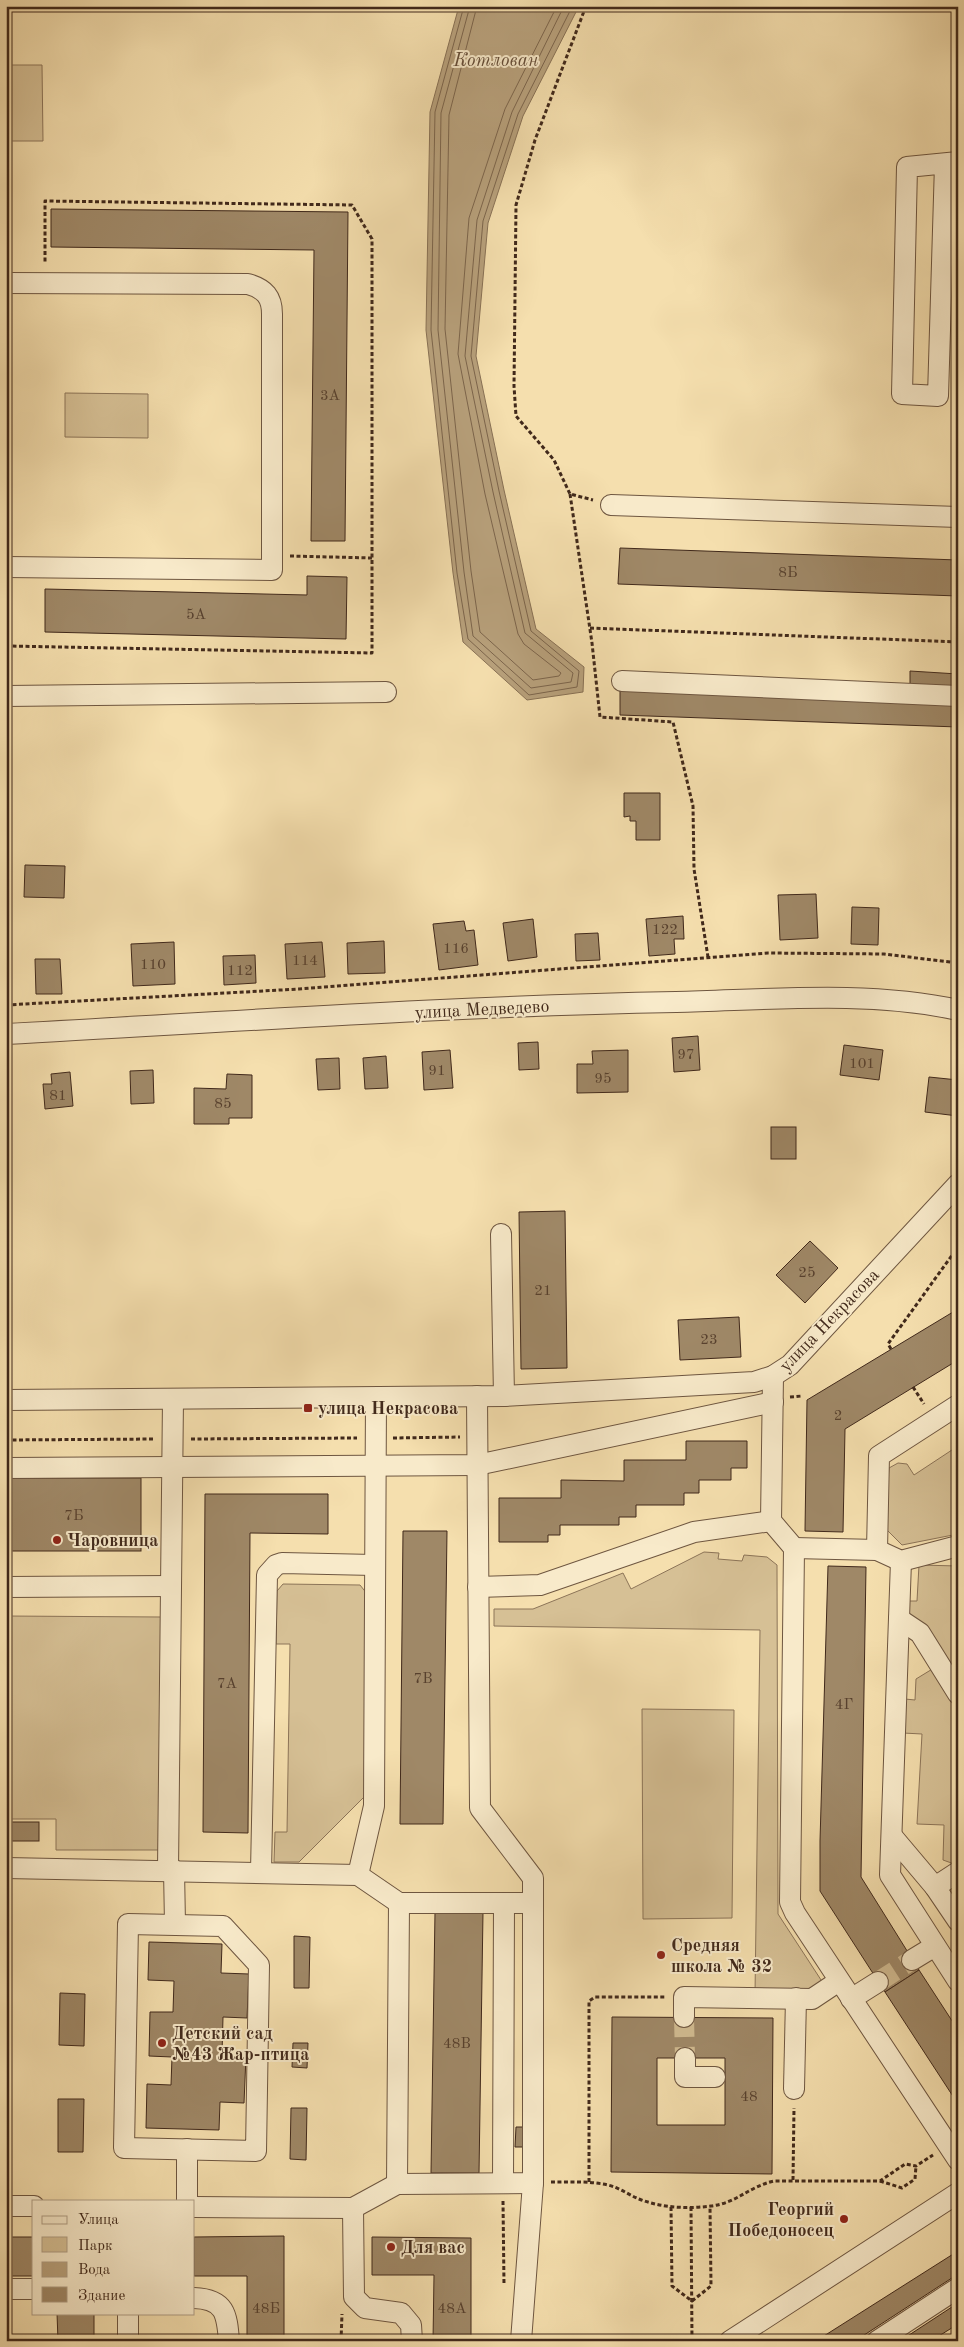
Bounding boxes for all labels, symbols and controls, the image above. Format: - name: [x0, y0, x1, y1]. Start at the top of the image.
- water label: Котлован: [452, 52, 539, 71]
- house number: 3А: [320, 389, 341, 404]
- house number: 8Б: [778, 566, 798, 581]
- house number: 5А: [186, 608, 207, 623]
- house number: 122: [652, 923, 678, 938]
- house number: 116: [443, 942, 469, 957]
- house number: 114: [292, 954, 318, 969]
- house number: 110: [140, 958, 166, 973]
- house number: 112: [227, 964, 253, 979]
- street label: улица Медведево: [414, 997, 550, 1023]
- house number: 97: [677, 1048, 695, 1063]
- house number: 101: [849, 1057, 875, 1072]
- house number: 91: [428, 1064, 446, 1079]
- house number: 95: [594, 1072, 612, 1087]
- house number: 81: [49, 1089, 67, 1104]
- house number: 85: [214, 1097, 232, 1112]
- street label: улица Некрасова: [776, 1266, 883, 1376]
- house number: 25: [798, 1266, 816, 1281]
- house number: 21: [534, 1284, 552, 1299]
- house number: 23: [700, 1333, 718, 1348]
- place label: улица Некрасова: [318, 1400, 458, 1418]
- marker: улица Некрасова: [302, 1402, 314, 1414]
- house number: 2: [834, 1409, 842, 1424]
- house number: 7Б: [64, 1509, 84, 1524]
- place label: Чаровница: [67, 1532, 158, 1550]
- marker: Чаровница: [51, 1534, 63, 1546]
- house number: 7В: [413, 1672, 433, 1687]
- house number: 7А: [217, 1677, 238, 1692]
- house number: 4Г: [835, 1698, 853, 1713]
- place label: Средняя школа № 32: [671, 1937, 772, 1976]
- marker: Средняя школа № 32: [655, 1949, 667, 1961]
- place label: Детский сад №43 Жар-птица: [172, 2025, 309, 2064]
- marker: Детский сад №43 Жар-птица: [156, 2037, 168, 2049]
- house number: 48В: [443, 2037, 471, 2052]
- house number: 48: [740, 2090, 758, 2105]
- legend: [32, 2200, 195, 2314]
- place label: Георгий Победоносец: [728, 2201, 834, 2240]
- text: Улица: [78, 2213, 119, 2228]
- marker: Георгий Победоносец: [838, 2213, 850, 2225]
- text: Парк: [78, 2239, 113, 2254]
- place label: Для вас: [401, 2239, 465, 2257]
- marker: Для вас: [385, 2241, 397, 2253]
- text: Вода: [78, 2263, 111, 2278]
- text: Здание: [78, 2289, 125, 2304]
- house number: 48Б: [252, 2302, 280, 2317]
- house number: 48А: [438, 2302, 467, 2317]

